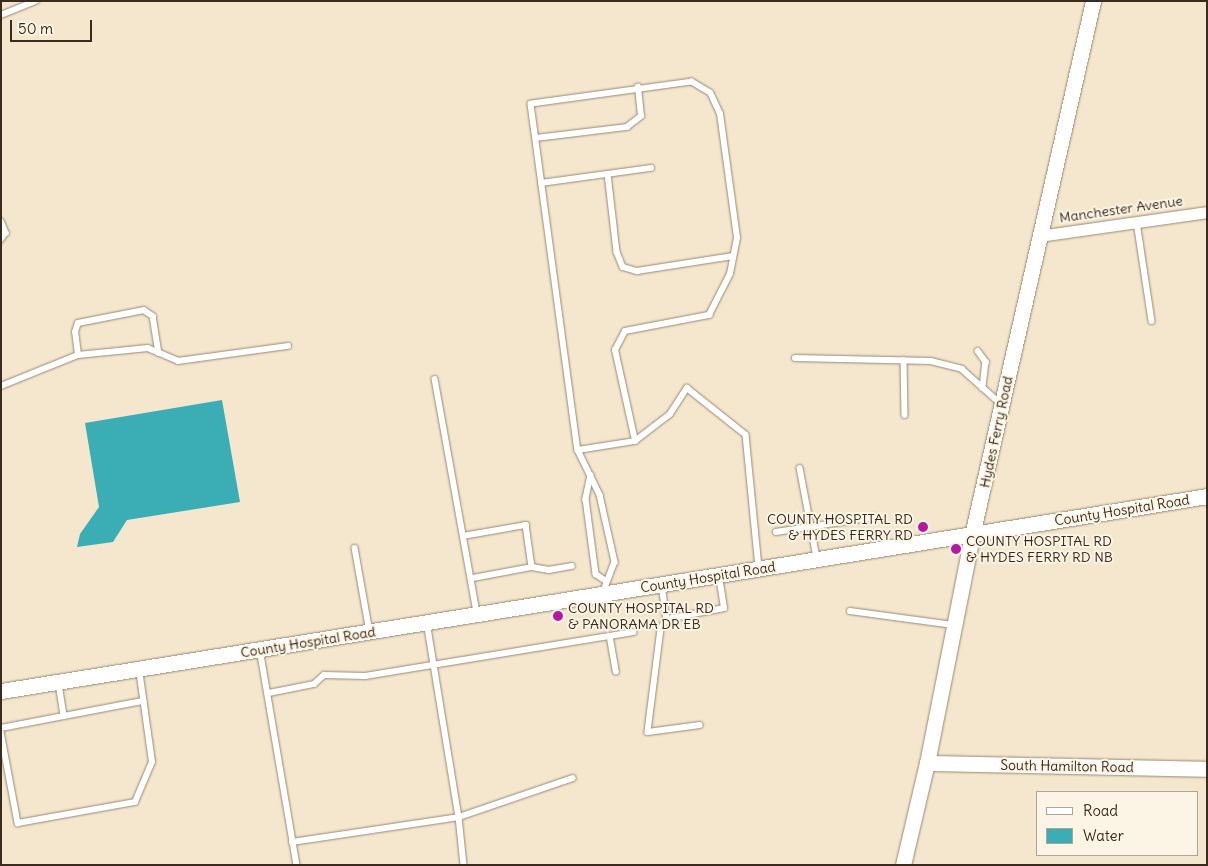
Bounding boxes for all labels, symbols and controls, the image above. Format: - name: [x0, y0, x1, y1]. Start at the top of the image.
- scale bar: [12, 10, 95, 42]
- text: 50 m: [18, 19, 53, 38]
- street label: Manchester Avenue: [1058, 192, 1184, 226]
- street label: Hydes Ferry Road: [976, 375, 1016, 489]
- street label: County Hospital Road: [1053, 491, 1191, 529]
- place label: COUNTY HOSPITAL RD & HYDES FERRY RD: [767, 511, 913, 544]
- marker: COUNTY HOSPITAL RD & HYDES FERRY RD: [917, 521, 929, 533]
- place label: COUNTY HOSPITAL RD & HYDES FERRY RD NB: [966, 533, 1113, 566]
- marker: COUNTY HOSPITAL RD & HYDES FERRY RD NB: [950, 543, 962, 555]
- street label: County Hospital Road: [639, 558, 777, 596]
- place label: COUNTY HOSPITAL RD & PANORAMA DR EB: [568, 600, 714, 632]
- marker: COUNTY HOSPITAL RD & PANORAMA DR EB: [552, 610, 564, 622]
- street label: County Hospital Road: [239, 623, 377, 661]
- street label: South Hamilton Road: [1000, 756, 1134, 776]
- legend: [1036, 791, 1198, 856]
- text: Road: [1083, 801, 1118, 820]
- text: Water: [1083, 826, 1124, 845]

